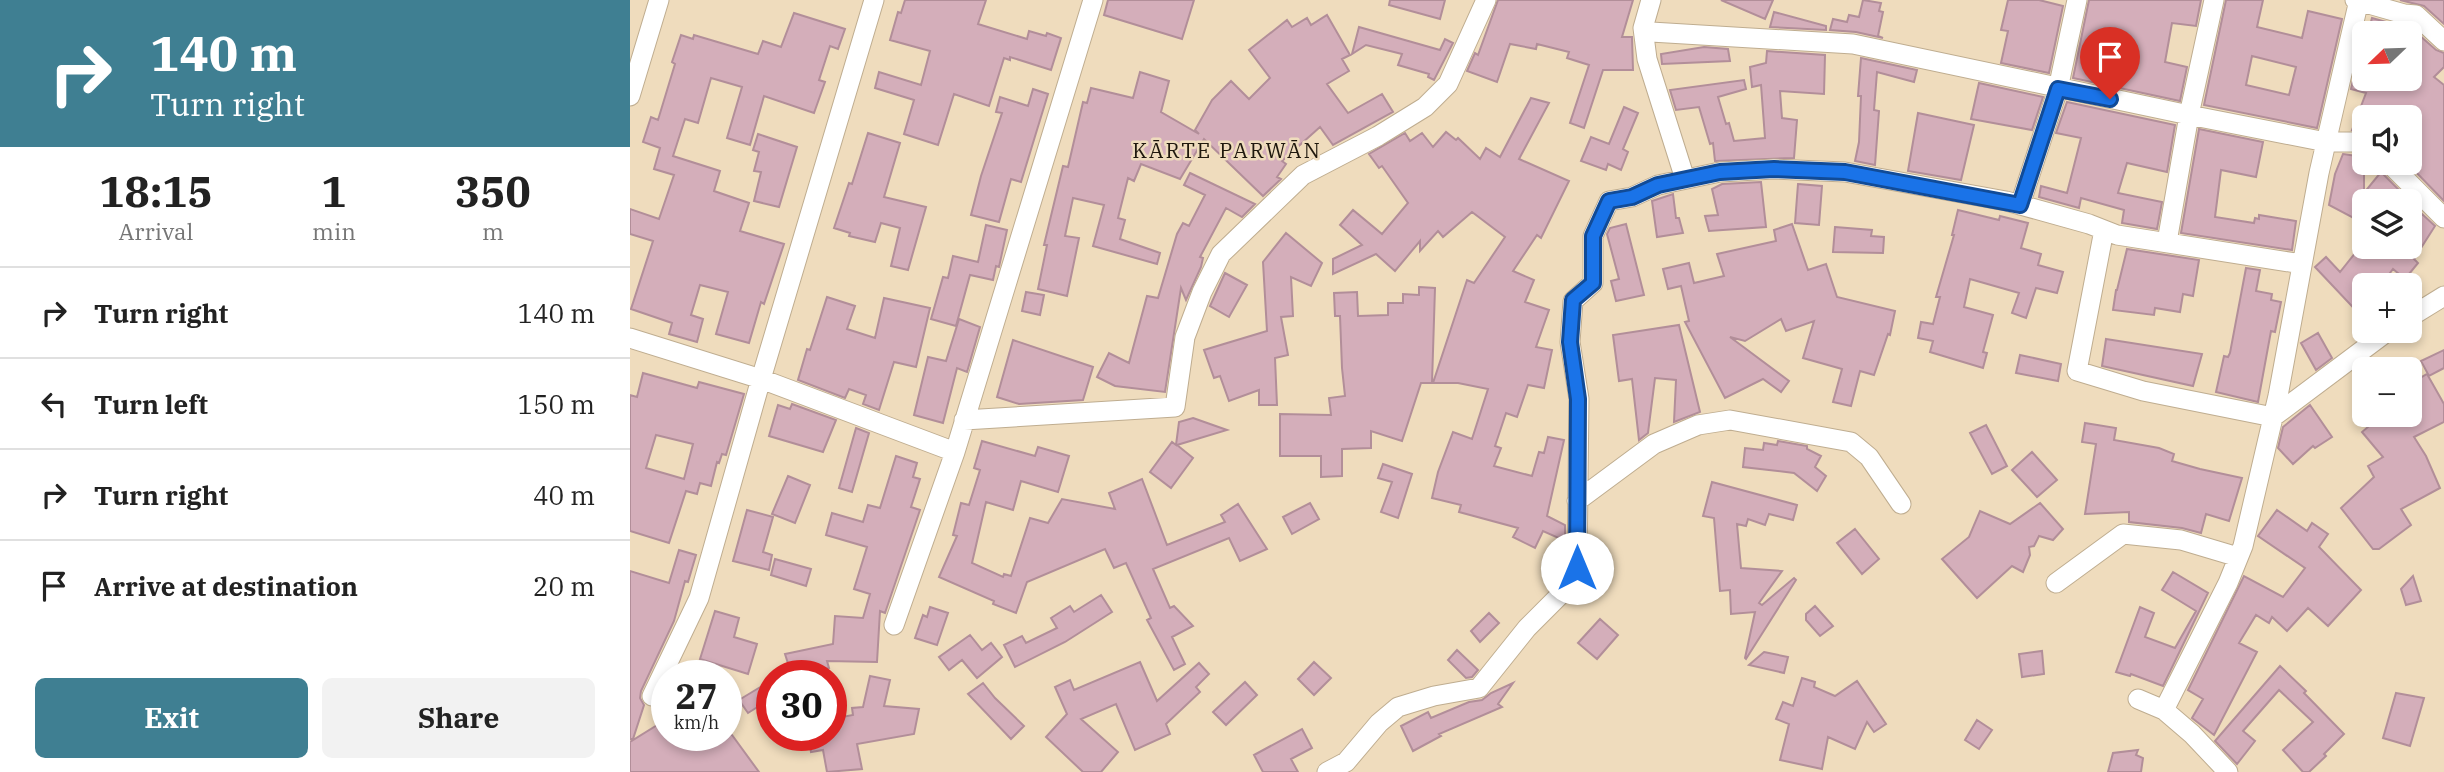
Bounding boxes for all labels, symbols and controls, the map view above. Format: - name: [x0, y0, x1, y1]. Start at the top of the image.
- text: 140 m: [150, 21, 297, 84]
- north arrow: [2352, 21, 2422, 91]
- map controls: [2352, 21, 2422, 427]
- pin: [2080, 27, 2140, 99]
- icon: right: [35, 28, 126, 119]
- icon: arrive: [2091, 38, 2129, 76]
- text: Turn right: [150, 83, 305, 125]
- button: sound: [2352, 105, 2422, 175]
- district label: KĀRTE PARWĀN: [1132, 136, 1322, 164]
- text: 18:15: [99, 164, 213, 219]
- text: 1: [321, 164, 347, 219]
- text: 350: [455, 164, 531, 219]
- button: layers: [2352, 189, 2422, 259]
- text: Arrival: [119, 216, 193, 246]
- text: min: [312, 216, 356, 246]
- text: m: [482, 216, 504, 246]
- button: +: [2352, 273, 2422, 343]
- icon: right: [35, 294, 73, 332]
- text: Turn right: [94, 296, 228, 330]
- text: 140 m: [517, 296, 595, 330]
- button: −: [2352, 357, 2422, 427]
- icon: left: [35, 385, 73, 423]
- text: Turn left: [94, 387, 208, 421]
- text: 150 m: [517, 387, 595, 421]
- icon: right: [35, 476, 73, 514]
- text: Turn right: [94, 478, 228, 512]
- text: 40 m: [533, 478, 595, 512]
- position arrow: [1540, 531, 1614, 605]
- icon: arrive: [35, 567, 73, 605]
- text: Arrive at destination: [94, 569, 358, 603]
- text: 20 m: [533, 569, 595, 603]
- speed limit sign: 30: [756, 660, 847, 751]
- text: 27: [675, 673, 718, 719]
- button: Exit: [35, 678, 308, 758]
- button: Share: [322, 678, 595, 758]
- text: km/h: [674, 711, 719, 734]

